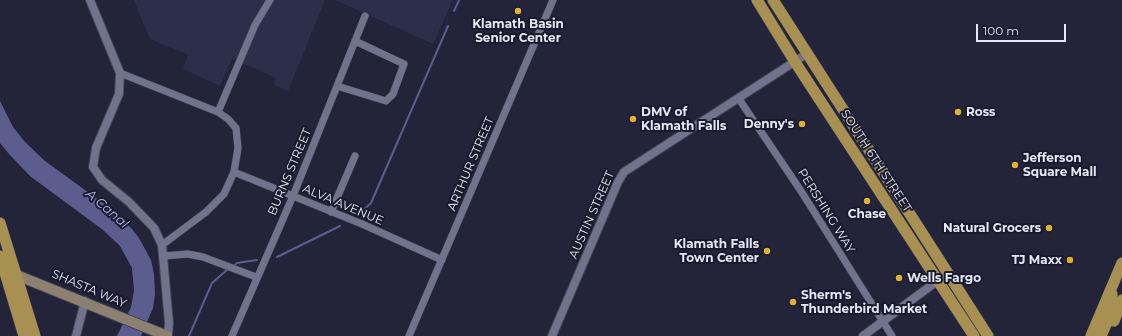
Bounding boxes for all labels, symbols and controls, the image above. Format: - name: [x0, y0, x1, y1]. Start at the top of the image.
- marker: Klamath Basin Senior Center: [513, 6, 523, 16]
- scale bar: [978, 16, 1068, 42]
- place label: Klamath Basin Senior Center: [472, 17, 564, 45]
- text: 100 m: [983, 23, 1019, 38]
- place label: DMV of Klamath Falls: [641, 105, 726, 133]
- place label: Ross: [966, 105, 995, 119]
- street label: SOUTH 6TH STREET: [837, 107, 915, 215]
- marker: Ross: [953, 107, 963, 117]
- marker: DMV of Klamath Falls: [628, 114, 638, 124]
- street label: ARTHUR STREET: [445, 115, 497, 213]
- place label: Denny's: [744, 117, 794, 131]
- marker: Denny's: [797, 119, 807, 129]
- street label: BURNS STREET: [265, 126, 315, 218]
- place label: Jefferson Square Mall: [1023, 151, 1097, 179]
- marker: Jefferson Square Mall: [1010, 160, 1020, 170]
- street label: PERSHING WAY: [794, 166, 858, 256]
- street label: AUSTIN STREET: [566, 169, 618, 261]
- street label: ALVA AVENUE: [300, 181, 386, 229]
- water label: A Canal: [82, 186, 132, 232]
- marker: Chase: [862, 196, 872, 206]
- place label: Chase: [848, 207, 886, 221]
- place label: Natural Grocers: [943, 221, 1041, 235]
- marker: Natural Grocers: [1044, 223, 1054, 233]
- place label: Klamath Falls Town Center: [674, 237, 759, 265]
- marker: Klamath Falls Town Center: [762, 246, 772, 256]
- place label: TJ Maxx: [1012, 253, 1062, 267]
- marker: TJ Maxx: [1065, 255, 1075, 265]
- street label: SHASTA WAY: [49, 267, 129, 311]
- place label: Wells Fargo: [907, 271, 981, 285]
- marker: Wells Fargo: [894, 273, 904, 283]
- place label: Sherm's Thunderbird Market: [801, 288, 927, 316]
- marker: Sherm's Thunderbird Market: [788, 297, 798, 307]

